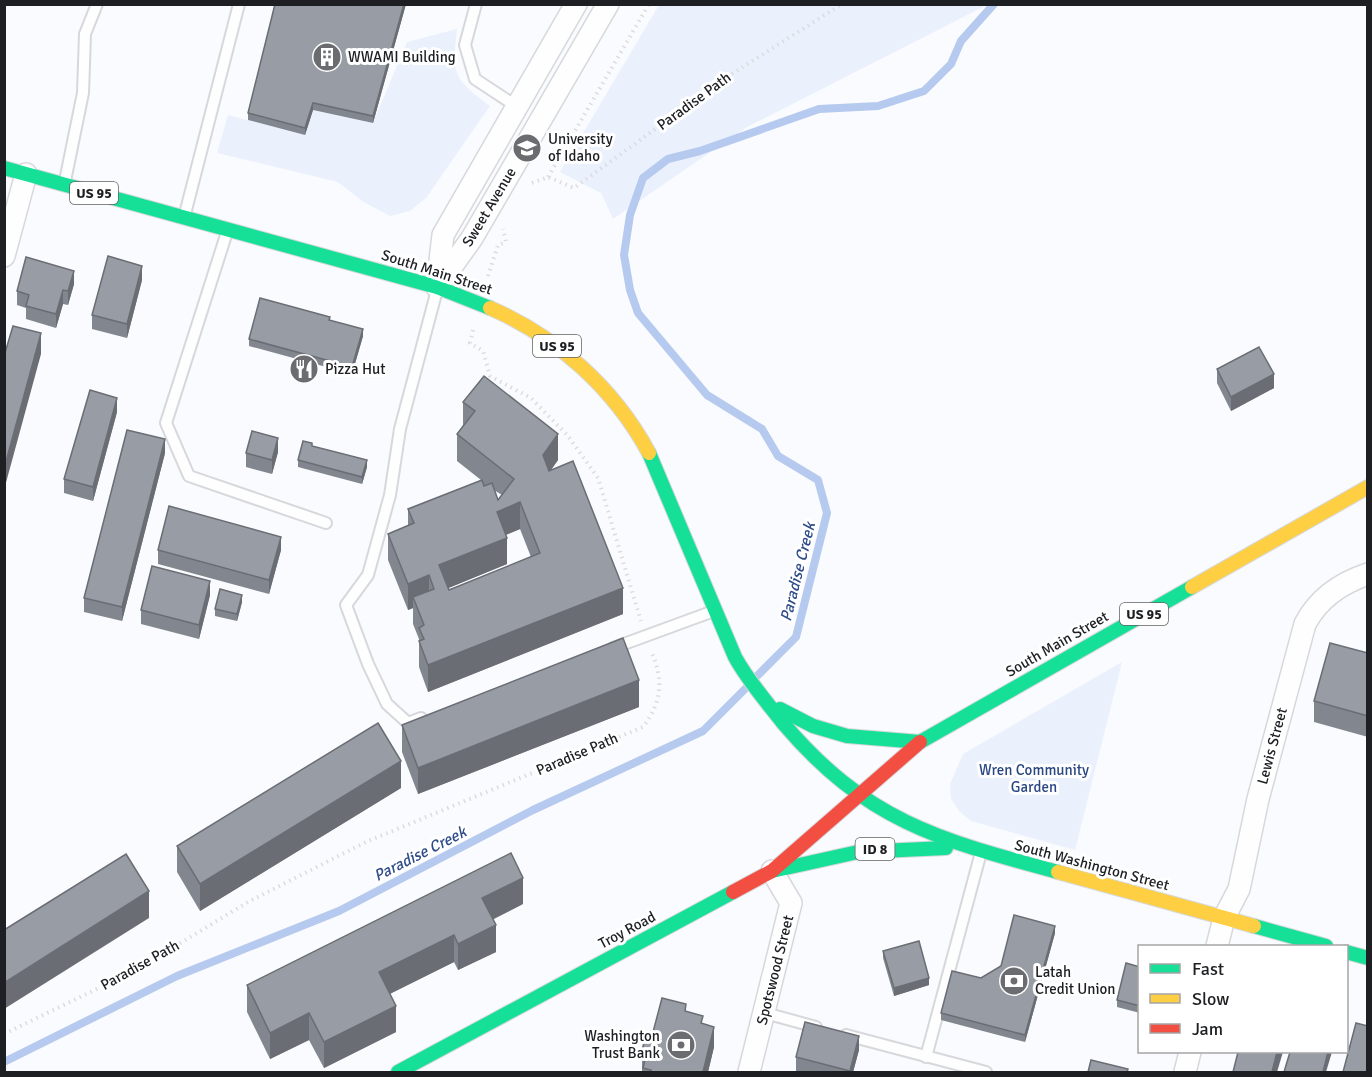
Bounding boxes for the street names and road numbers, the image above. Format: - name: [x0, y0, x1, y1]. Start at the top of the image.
- street label: Paradise Path: [653, 68, 735, 134]
- street label: Sweet Avenue: [458, 164, 520, 250]
- road number: US 95: [70, 182, 118, 204]
- street label: South Main Street: [379, 246, 495, 298]
- road number: US 95: [533, 335, 581, 357]
- road number: US 95: [1120, 603, 1168, 625]
- street label: South Main Street: [1003, 607, 1111, 681]
- street label: Lewis Street: [1253, 706, 1291, 786]
- street label: Paradise Path: [533, 729, 621, 779]
- street label: South Washington Street: [1013, 836, 1171, 894]
- road number: ID 8: [856, 838, 894, 860]
- street label: Troy Road: [595, 908, 659, 952]
- street label: Spotswood Street: [753, 913, 797, 1027]
- street label: Paradise Path: [98, 936, 182, 994]

